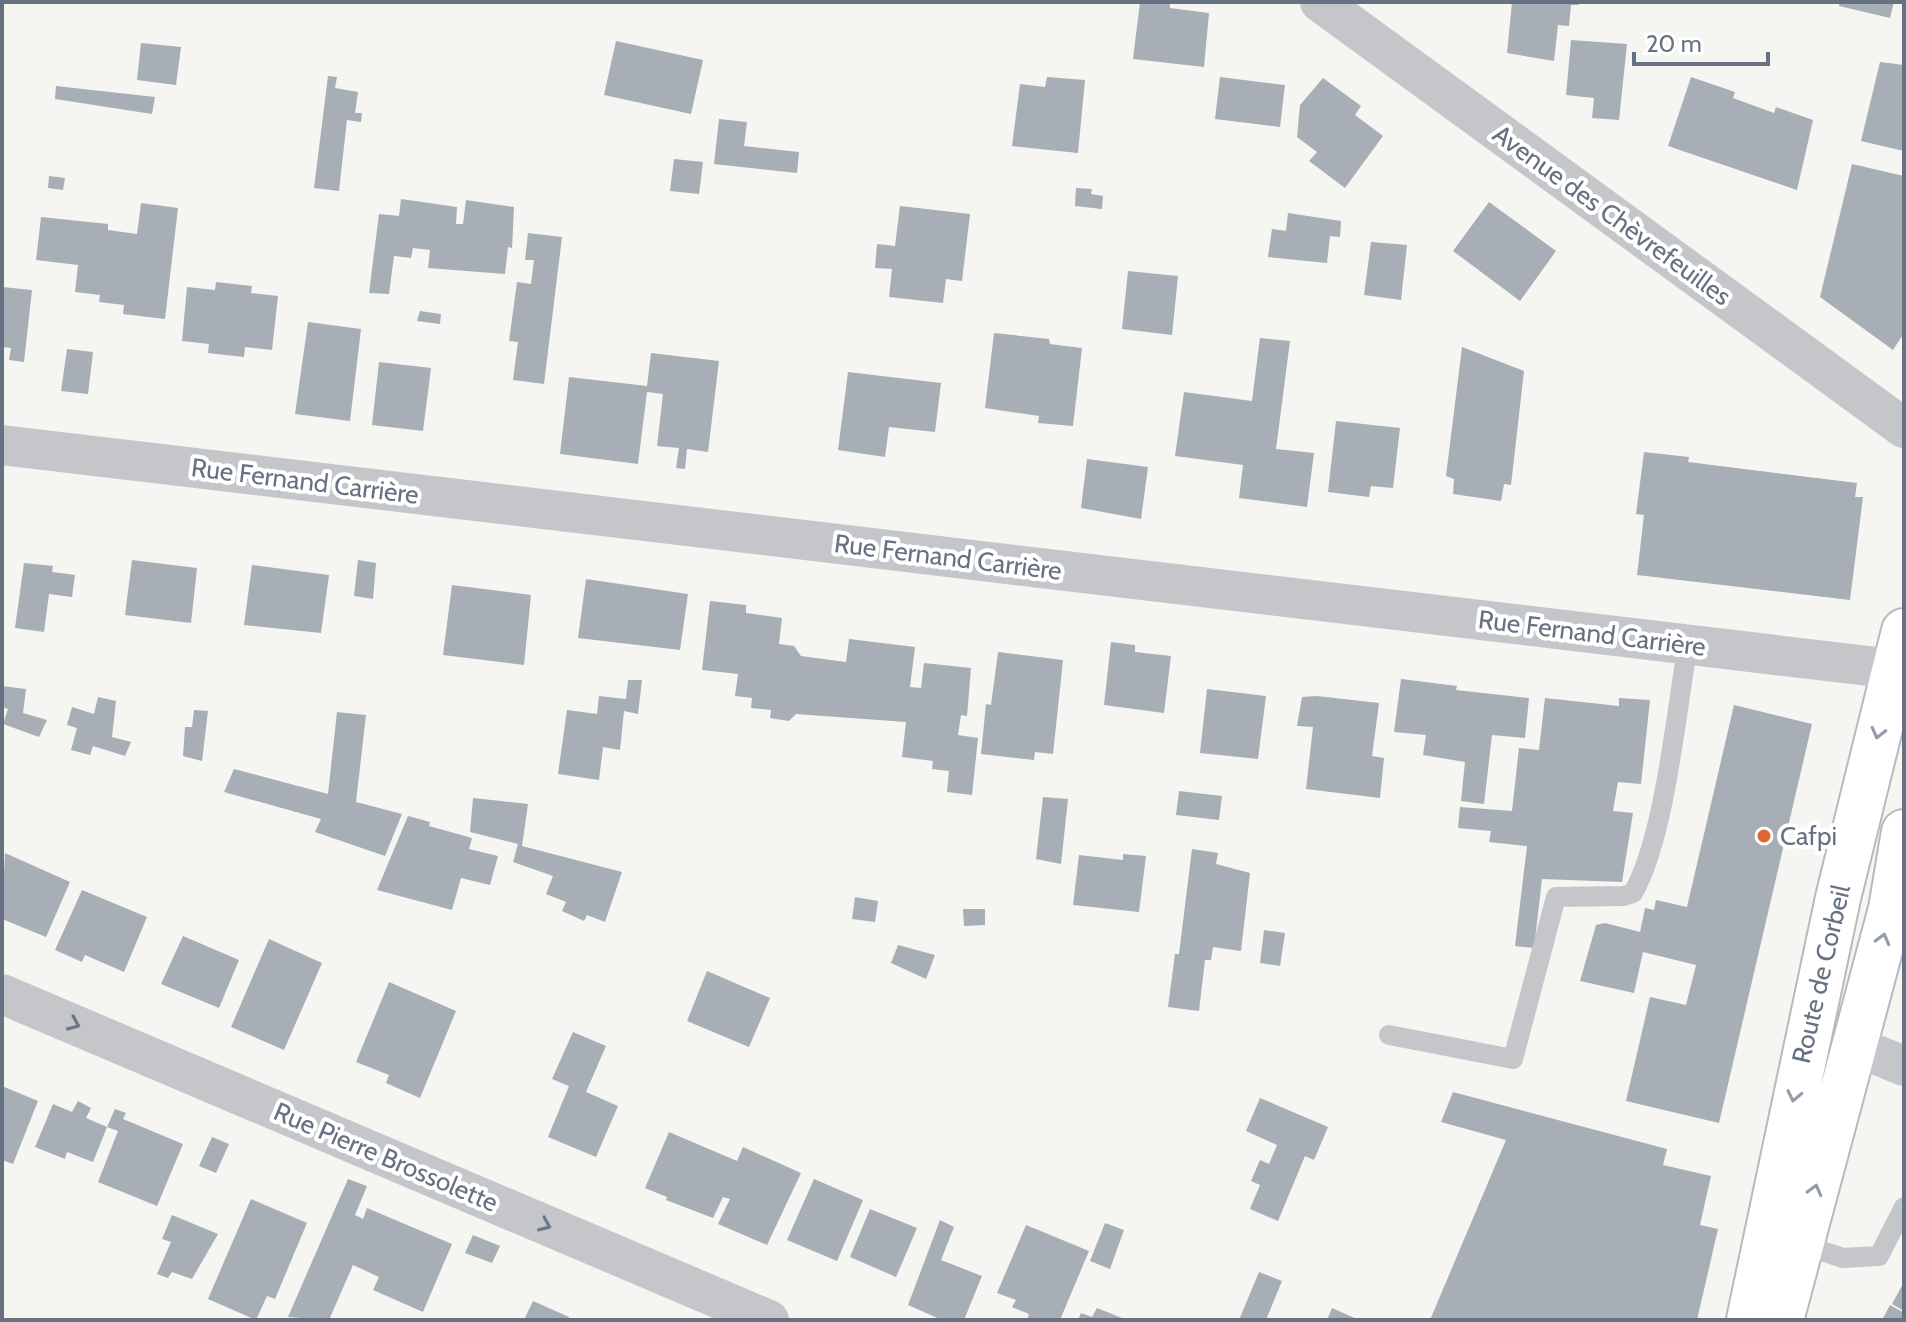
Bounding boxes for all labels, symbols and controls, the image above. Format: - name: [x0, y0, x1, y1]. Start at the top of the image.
- scale bar: [1634, 16, 1768, 66]
- text: 20 m: [1646, 29, 1702, 58]
- street label: Avenue des Chèvrefeuilles: [1487, 118, 1738, 312]
- street label: Rue Fernand Carrière: [189, 451, 421, 511]
- street label: Rue Fernand Carrière: [832, 527, 1064, 587]
- street label: Rue Fernand Carrière: [1476, 603, 1708, 663]
- one-way arrow: [1871, 726, 1888, 740]
- place label: Cafpi: [1780, 820, 1837, 852]
- marker: Cafpi: [1755, 827, 1773, 845]
- street label: Route de Corbeil: [1785, 882, 1857, 1066]
- one-way arrow: [1874, 933, 1890, 947]
- one-way arrow: [66, 1015, 80, 1031]
- one-way arrow: [1787, 1089, 1804, 1103]
- street label: Rue Pierre Brossolette: [269, 1095, 503, 1219]
- one-way arrow: [1806, 1184, 1823, 1198]
- one-way arrow: [537, 1215, 551, 1231]

